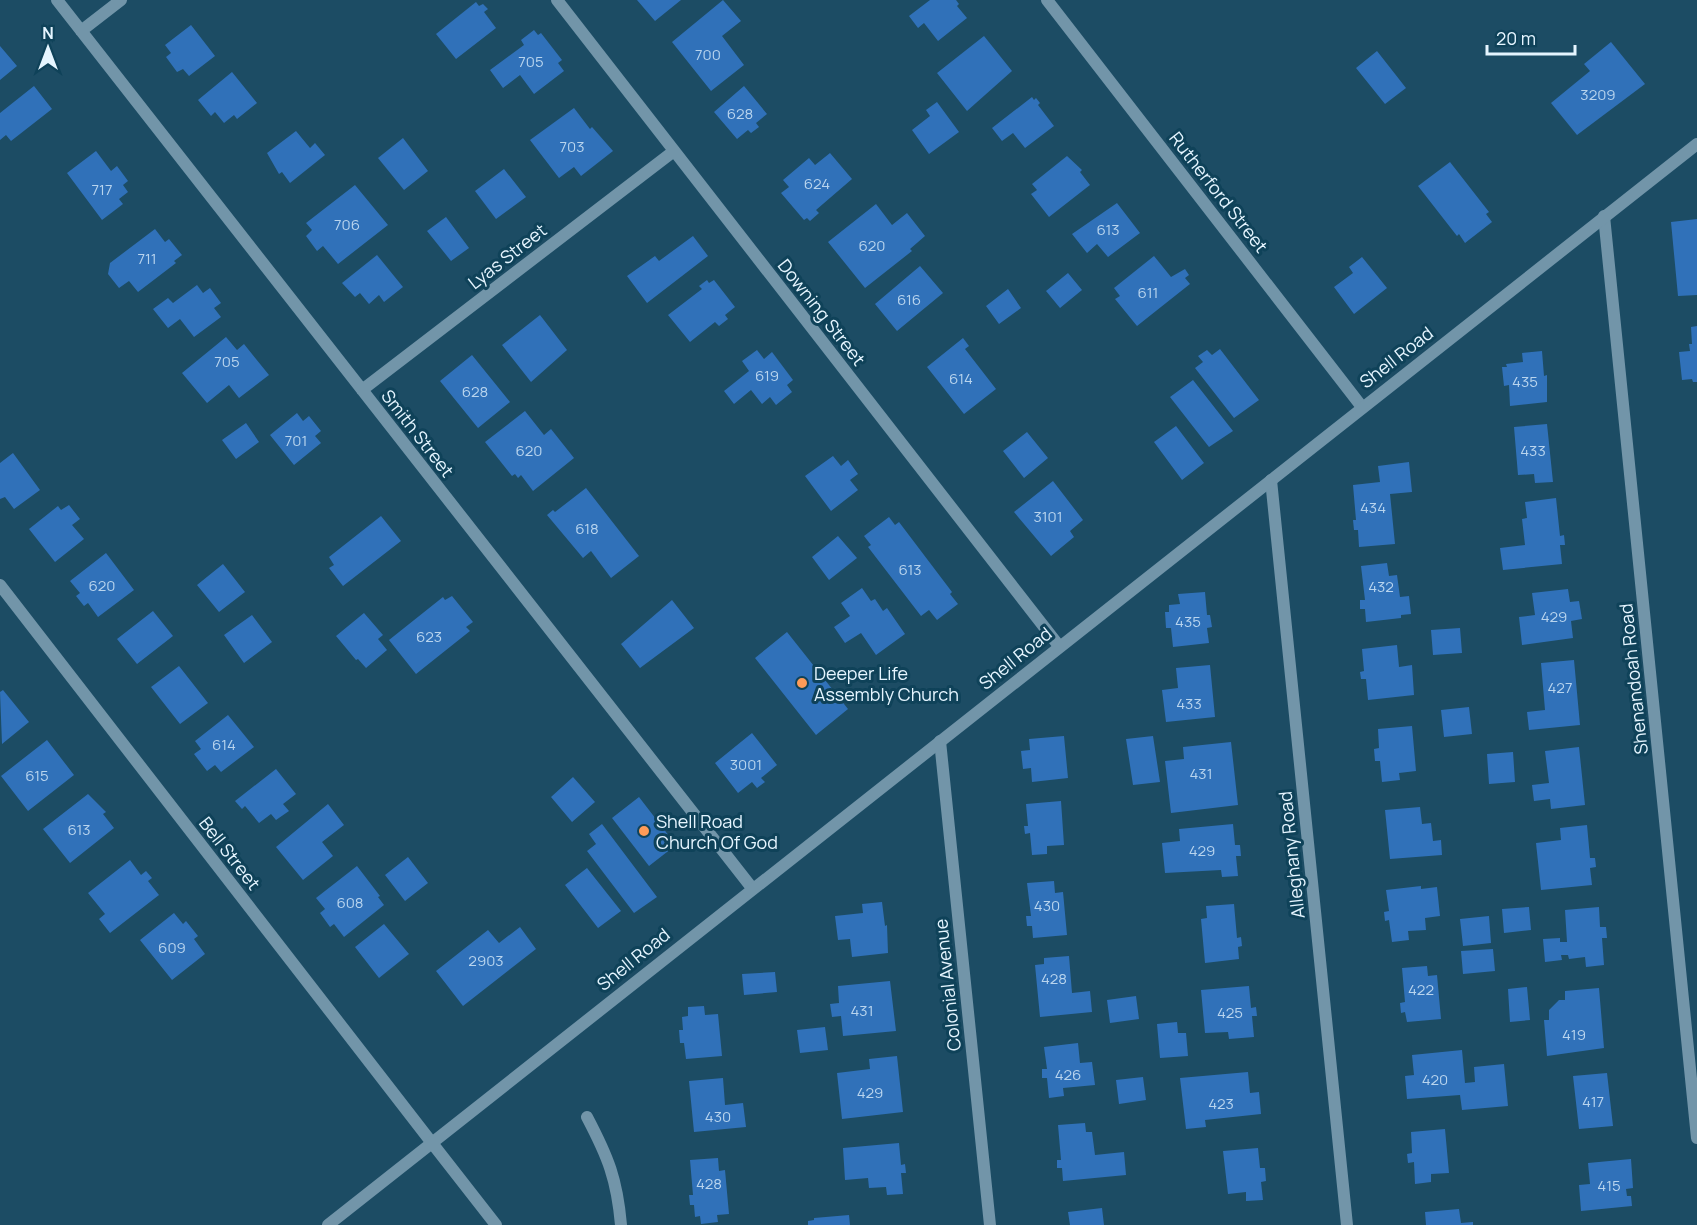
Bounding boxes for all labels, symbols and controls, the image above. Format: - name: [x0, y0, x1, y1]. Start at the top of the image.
- north arrow: [18, 18, 78, 78]
- scale bar: [1487, 18, 1576, 56]
- text: N: [42, 22, 54, 44]
- text: 20 m: [1496, 26, 1536, 50]
- house number: 700: [695, 44, 721, 65]
- house number: 705: [518, 51, 544, 72]
- house number: 3209: [1580, 84, 1616, 105]
- house number: 628: [727, 103, 753, 124]
- street label: Rutherford Street: [1164, 127, 1274, 257]
- house number: 703: [560, 136, 584, 157]
- house number: 624: [804, 173, 830, 194]
- house number: 717: [92, 179, 112, 200]
- house number: 706: [334, 214, 360, 235]
- street label: Lyas Street: [463, 218, 551, 294]
- house number: 613: [1096, 219, 1120, 240]
- house number: 620: [858, 235, 886, 256]
- house number: 711: [137, 248, 157, 269]
- street label: Downing Street: [773, 254, 871, 370]
- house number: 611: [1138, 282, 1158, 303]
- house number: 616: [897, 289, 921, 310]
- street label: Shell Road: [1354, 321, 1438, 393]
- house number: 705: [214, 351, 240, 372]
- house number: 619: [755, 365, 779, 386]
- house number: 614: [949, 368, 973, 389]
- house number: 435: [1512, 371, 1538, 392]
- house number: 628: [462, 381, 488, 402]
- street label: Smith Street: [376, 384, 460, 482]
- house number: 701: [285, 430, 307, 451]
- house number: 620: [515, 440, 543, 461]
- house number: 433: [1520, 440, 1546, 461]
- house number: 434: [1360, 497, 1386, 518]
- house number: 3101: [1033, 506, 1063, 527]
- house number: 618: [575, 518, 599, 539]
- house number: 613: [898, 559, 922, 580]
- house number: 620: [88, 575, 116, 596]
- house number: 432: [1368, 576, 1394, 597]
- street label: Shenandoah Road: [1613, 602, 1653, 756]
- house number: 429: [1541, 606, 1567, 627]
- house number: 435: [1175, 611, 1201, 632]
- street label: Shell Road: [974, 621, 1056, 695]
- house number: 623: [416, 626, 442, 647]
- place label: Deeper Life Assembly Church: [814, 661, 959, 706]
- marker: Deeper Life Assembly Church: [795, 676, 809, 690]
- house number: 427: [1548, 677, 1572, 698]
- house number: 433: [1176, 693, 1202, 714]
- house number: 614: [212, 734, 236, 755]
- house number: 3001: [730, 754, 762, 775]
- house number: 431: [1190, 763, 1213, 784]
- house number: 615: [25, 765, 49, 786]
- street label: Alleghany Road: [1272, 790, 1310, 920]
- place label: Shell Road Church Of God: [656, 809, 778, 854]
- street label: Bell Street: [194, 812, 266, 894]
- house number: 613: [67, 819, 91, 840]
- marker: Shell Road Church Of God: [637, 824, 651, 838]
- house number: 429: [1189, 840, 1215, 861]
- house number: 608: [336, 892, 364, 913]
- house number: 430: [1034, 895, 1060, 916]
- street label: Colonial Avenue: [928, 918, 966, 1052]
- street label: Shell Road: [592, 922, 674, 996]
- house number: 609: [158, 937, 186, 958]
- house number: 2903: [468, 950, 504, 971]
- house number: 428: [1041, 968, 1067, 989]
- house number: 422: [1408, 979, 1434, 1000]
- house number: 431: [851, 1000, 874, 1021]
- house number: 425: [1217, 1002, 1243, 1023]
- house number: 419: [1562, 1024, 1586, 1045]
- house number: 426: [1055, 1064, 1081, 1085]
- house number: 420: [1422, 1069, 1448, 1090]
- house number: 429: [857, 1082, 883, 1103]
- house number: 417: [1582, 1091, 1604, 1112]
- house number: 423: [1208, 1093, 1234, 1114]
- house number: 430: [705, 1106, 731, 1127]
- house number: 428: [696, 1173, 722, 1194]
- house number: 415: [1597, 1175, 1621, 1196]

